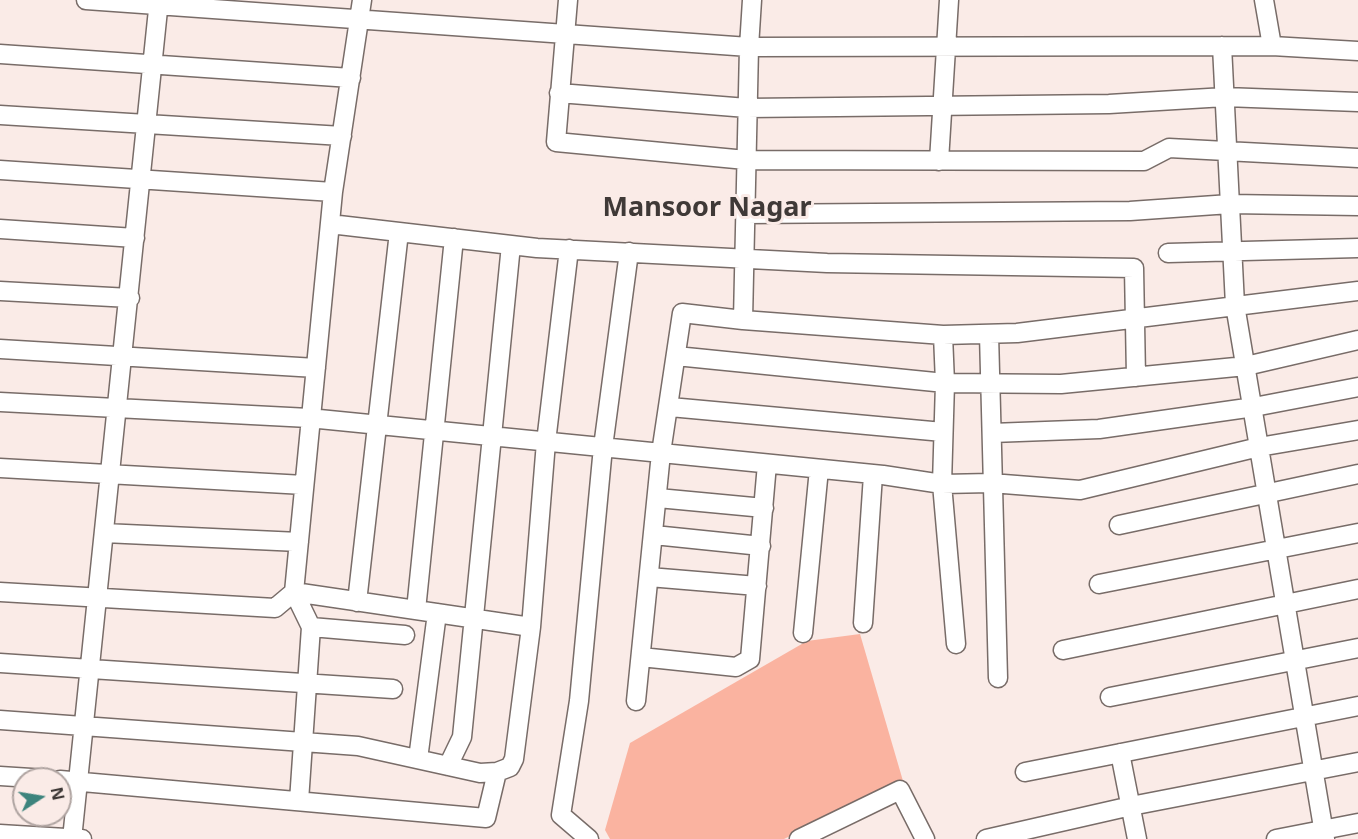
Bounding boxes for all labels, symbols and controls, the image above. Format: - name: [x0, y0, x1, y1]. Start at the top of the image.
- district label: Mansoor Nagar: [602, 192, 812, 224]
- north arrow: [12, 767, 72, 827]
- text: N: [46, 785, 70, 802]

